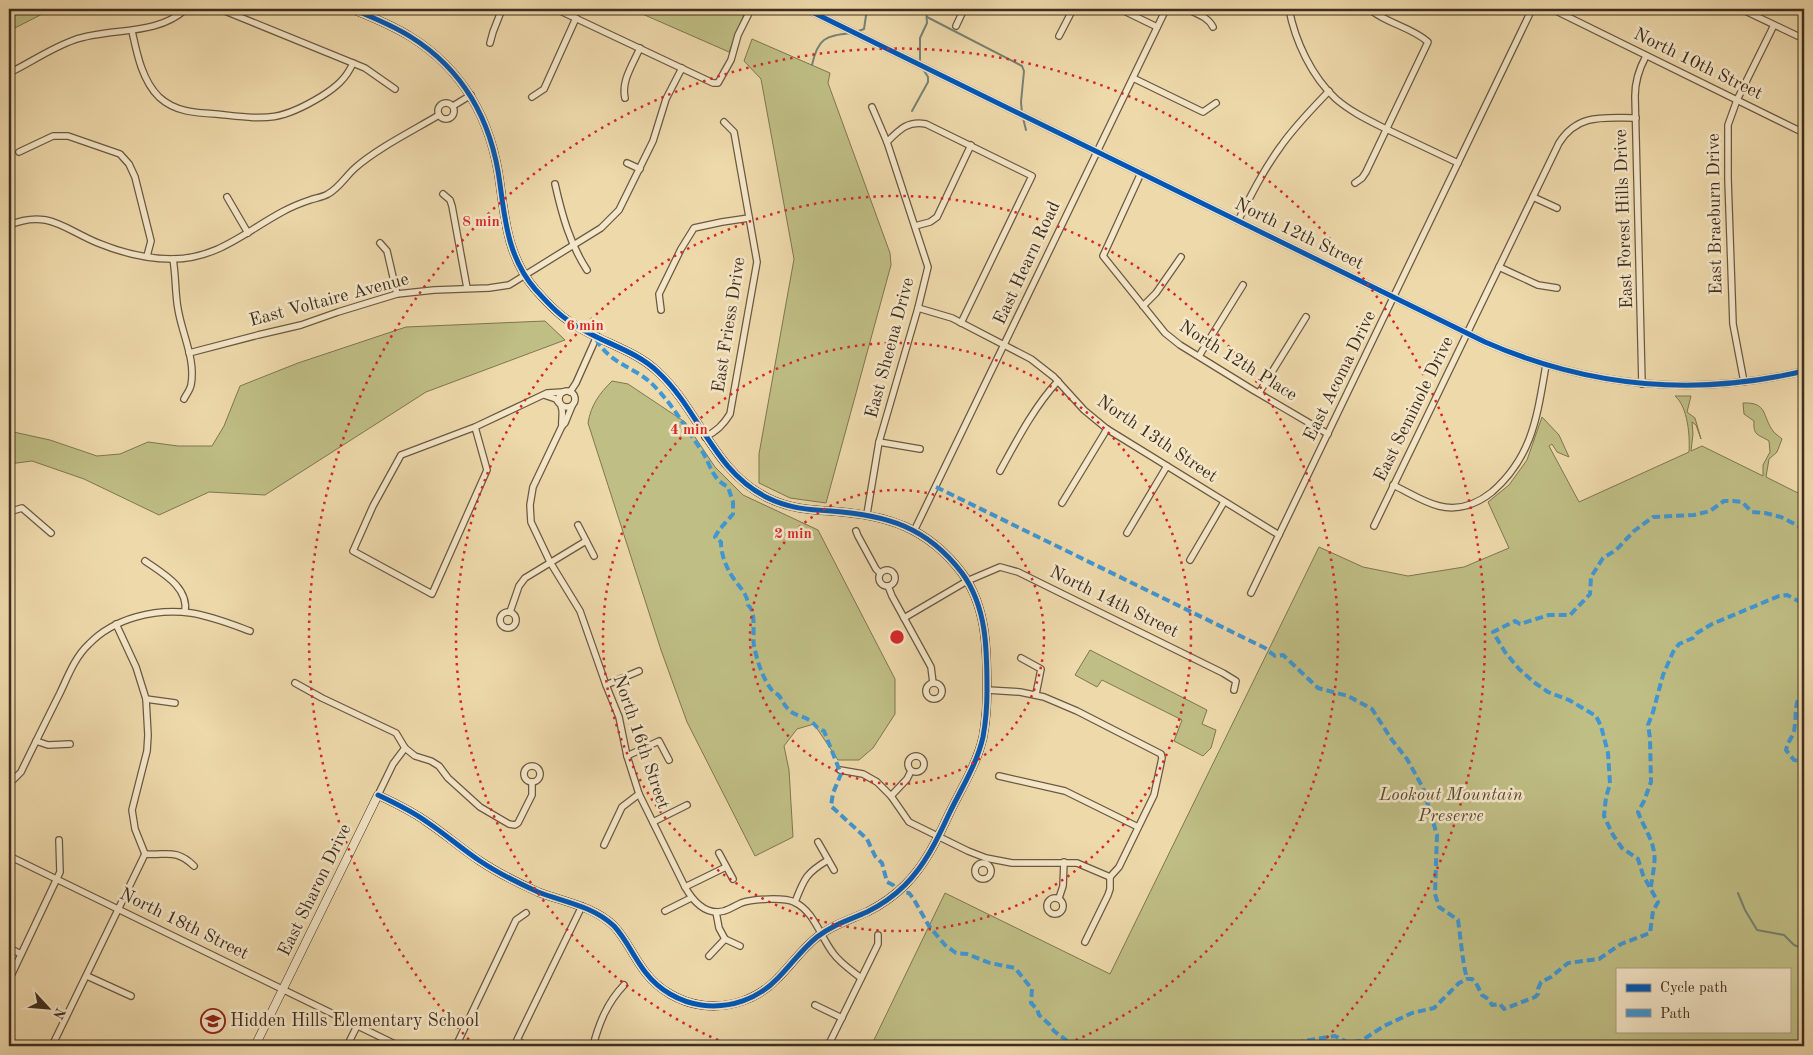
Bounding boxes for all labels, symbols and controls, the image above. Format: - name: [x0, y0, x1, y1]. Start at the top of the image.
- street label: North 10th Street: [1631, 25, 1765, 103]
- street label: East Forest Hills Drive: [1612, 129, 1636, 309]
- street label: East Braeburn Drive: [1705, 133, 1725, 295]
- street label: North 12th Street: [1232, 195, 1366, 273]
- street label: East Hearn Road: [991, 198, 1063, 328]
- text: 8 min: [462, 215, 500, 230]
- street label: East Friess Drive: [709, 256, 749, 394]
- street label: East Voltaire Avenue: [247, 270, 411, 330]
- street label: East Sheena Drive: [863, 276, 917, 420]
- street label: East Acoma Drive: [1301, 308, 1379, 444]
- street label: North 12th Place: [1176, 317, 1300, 405]
- text: 6 min: [566, 319, 604, 334]
- street label: East Seminole Drive: [1371, 334, 1457, 484]
- street label: North 13th Street: [1094, 392, 1220, 486]
- text: 4 min: [670, 423, 708, 438]
- text: 2 min: [774, 527, 812, 542]
- street label: North 14th Street: [1047, 563, 1181, 641]
- centre of rings: [888, 628, 906, 646]
- street label: North 16th Street: [610, 672, 672, 812]
- park label: Lookout Mountain Preserve: [1378, 786, 1523, 825]
- street label: East Sharon Drive: [275, 821, 355, 959]
- street label: North 18th Street: [117, 885, 251, 963]
- legend: [1616, 968, 1790, 1032]
- text: Cycle path: [1660, 981, 1728, 996]
- north arrow: [22, 982, 72, 1032]
- text: N: [50, 1005, 67, 1021]
- text: Path: [1660, 1007, 1690, 1022]
- school or university icon: Hidden Hills Elementary School: [200, 1008, 226, 1034]
- place label: Hidden Hills Elementary School: [230, 1012, 479, 1030]

